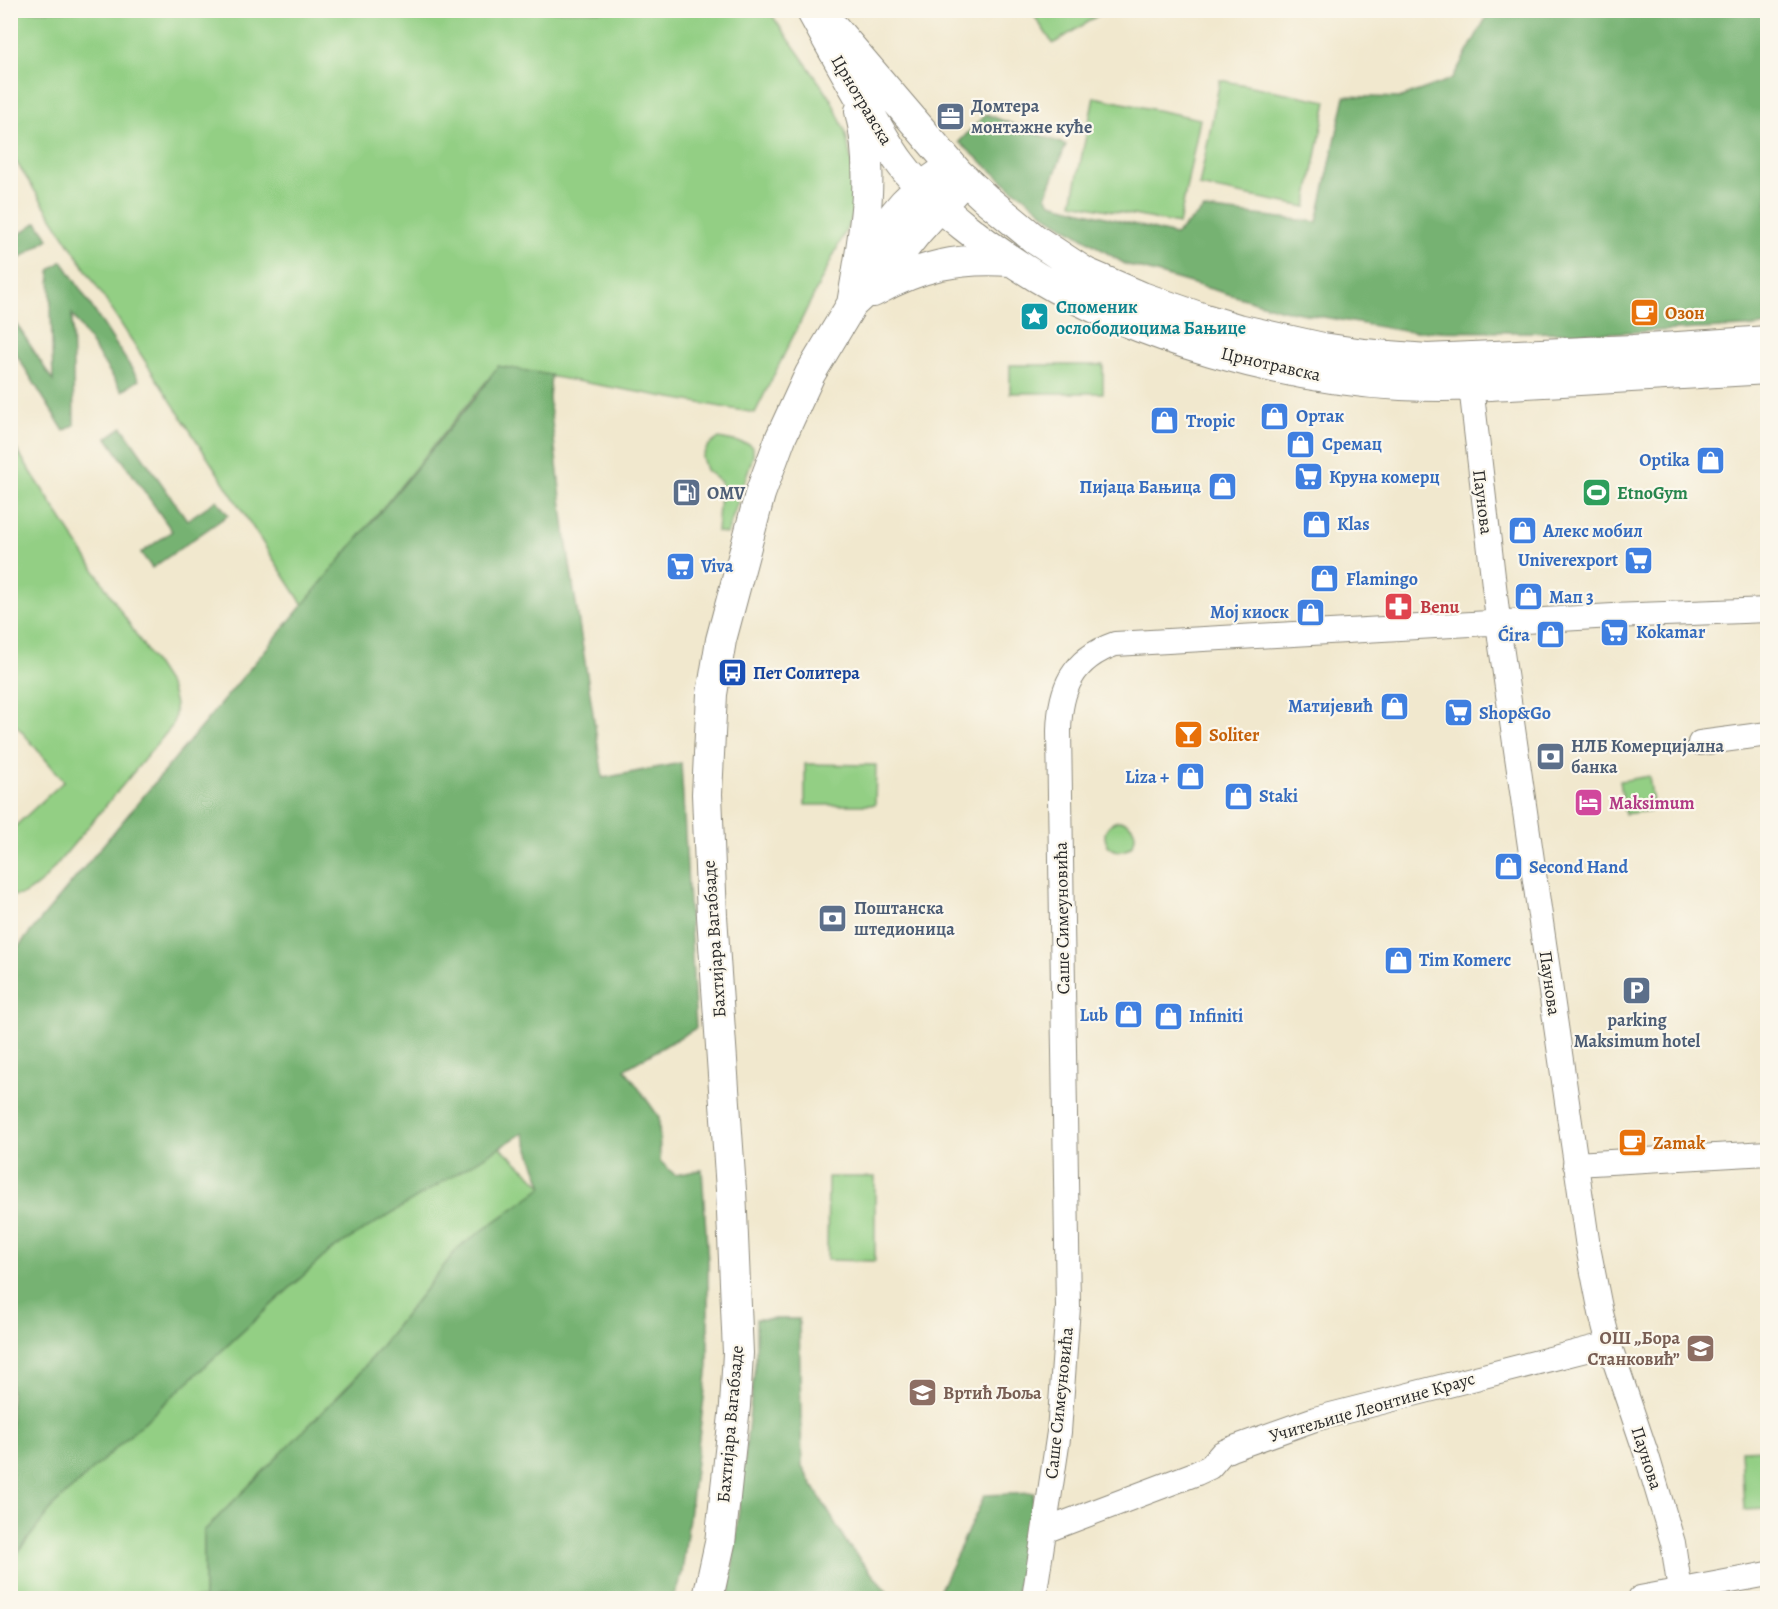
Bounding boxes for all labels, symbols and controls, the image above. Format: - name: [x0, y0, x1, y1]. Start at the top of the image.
- street label: Црнотравска: [826, 50, 899, 150]
- place label: Домтера монтажне куће: [971, 94, 1092, 139]
- office icon: Домтера монтажне куће: [934, 100, 966, 132]
- place label: Споменик ослободиоцима Бањице: [1056, 295, 1246, 340]
- cafe icon: Озон: [1628, 297, 1660, 329]
- place icon: Споменик ослободиоцима Бањице: [1019, 301, 1051, 333]
- place label: Озон: [1665, 301, 1705, 325]
- street label: Црнотравска: [1219, 341, 1324, 387]
- shop icon: Ортак: [1259, 400, 1291, 432]
- place label: Ортак: [1296, 404, 1345, 428]
- shop icon: Tropic: [1149, 405, 1181, 437]
- place label: Tropic: [1186, 409, 1235, 433]
- shop icon: Сремац: [1285, 428, 1317, 460]
- place label: Сремац: [1322, 432, 1382, 456]
- shop icon: Optika: [1695, 444, 1727, 476]
- place label: Optika: [1639, 448, 1690, 472]
- supermarket icon: Круна комерц: [1292, 461, 1324, 493]
- place label: Круна комерц: [1329, 465, 1440, 489]
- street label: Паунова: [1467, 468, 1499, 536]
- shop icon: Пијаца Бањица: [1206, 471, 1238, 503]
- place label: Пијаца Бањица: [1079, 475, 1201, 499]
- fuel station icon: OMV: [670, 477, 702, 509]
- sports icon: EtnoGym: [1580, 477, 1612, 509]
- place label: OMV: [707, 481, 746, 505]
- place label: EtnoGym: [1617, 481, 1688, 505]
- shop icon: Klas: [1300, 508, 1332, 540]
- place label: Klas: [1337, 512, 1370, 536]
- shop icon: Алекс мобил: [1506, 515, 1538, 547]
- place label: Алекс мобил: [1542, 519, 1643, 543]
- supermarket icon: Univerexport: [1623, 544, 1655, 576]
- place label: Univerexport: [1518, 548, 1618, 572]
- supermarket icon: Viva: [664, 550, 696, 582]
- place label: Viva: [700, 554, 734, 578]
- shop icon: Flamingo: [1309, 563, 1341, 595]
- place label: Flamingo: [1346, 567, 1418, 591]
- shop icon: Мап 3: [1512, 581, 1544, 613]
- place label: Мап 3: [1549, 585, 1594, 609]
- pharmacy icon: Benu: [1383, 591, 1415, 623]
- place label: Benu: [1420, 595, 1460, 619]
- shop icon: Мој киоск: [1294, 596, 1326, 628]
- place label: Мој киоск: [1210, 600, 1289, 624]
- supermarket icon: Kokamar: [1599, 616, 1631, 648]
- shop icon: Ćira: [1535, 619, 1567, 651]
- place label: Kokamar: [1636, 620, 1706, 644]
- place label: Ćira: [1498, 623, 1530, 647]
- bus stop icon: Пет Солитера: [716, 657, 748, 689]
- place label: Пет Солитера: [753, 661, 860, 685]
- shop icon: Матијевић: [1378, 690, 1410, 722]
- place label: Матијевић: [1288, 694, 1373, 718]
- supermarket icon: Shop&Go: [1442, 697, 1474, 729]
- place label: Shop&Go: [1479, 701, 1551, 725]
- bar icon: Soliter: [1172, 719, 1204, 751]
- place label: Soliter: [1209, 723, 1260, 747]
- place label: НЛБ Комерцијална банка: [1571, 734, 1725, 779]
- bank icon: НЛБ Комерцијална банка: [1534, 740, 1566, 772]
- shop icon: Liza +: [1174, 761, 1206, 793]
- place label: Liza +: [1125, 765, 1169, 789]
- shop icon: Staki: [1222, 780, 1254, 812]
- place label: Staki: [1259, 784, 1298, 808]
- hotel icon: Maksimum: [1572, 787, 1604, 819]
- place label: Maksimum: [1609, 791, 1695, 815]
- street label: Саше Симеуновића: [1049, 841, 1075, 994]
- shop icon: Second Hand: [1492, 851, 1524, 883]
- place label: Second Hand: [1529, 855, 1628, 879]
- street label: Бахтијара Вагабзаде: [697, 859, 731, 1019]
- place label: Поштанска штедионица: [854, 896, 955, 941]
- bank icon: Поштанска штедионица: [817, 902, 849, 934]
- shop icon: Tim Komerc: [1382, 944, 1414, 976]
- place label: Tim Komerc: [1419, 948, 1512, 972]
- street label: Паунова: [1534, 949, 1567, 1018]
- parking icon: parking Maksimum hotel: [1621, 975, 1653, 1007]
- shop icon: Lub: [1113, 999, 1145, 1031]
- shop icon: Infiniti: [1152, 1000, 1184, 1032]
- place label: Lub: [1079, 1003, 1108, 1027]
- place label: Infiniti: [1189, 1004, 1243, 1028]
- place label: parking Maksimum hotel: [1574, 1008, 1701, 1053]
- cafe icon: Zamak: [1616, 1127, 1648, 1159]
- place label: Zamak: [1653, 1131, 1706, 1155]
- street label: Саше Симеуновића: [1039, 1325, 1079, 1480]
- place label: ОШ „Бора Станковић”: [1588, 1326, 1680, 1371]
- school or university icon: ОШ „Бора Станковић”: [1685, 1332, 1717, 1364]
- street label: Бахтијара Вагабзаде: [711, 1344, 749, 1504]
- street label: Учитељице Леонтине Краус: [1266, 1366, 1478, 1448]
- school or university icon: Вртић Љоља: [906, 1377, 938, 1409]
- place label: Вртић Љоља: [943, 1381, 1042, 1405]
- street label: Паунова: [1626, 1423, 1669, 1493]

